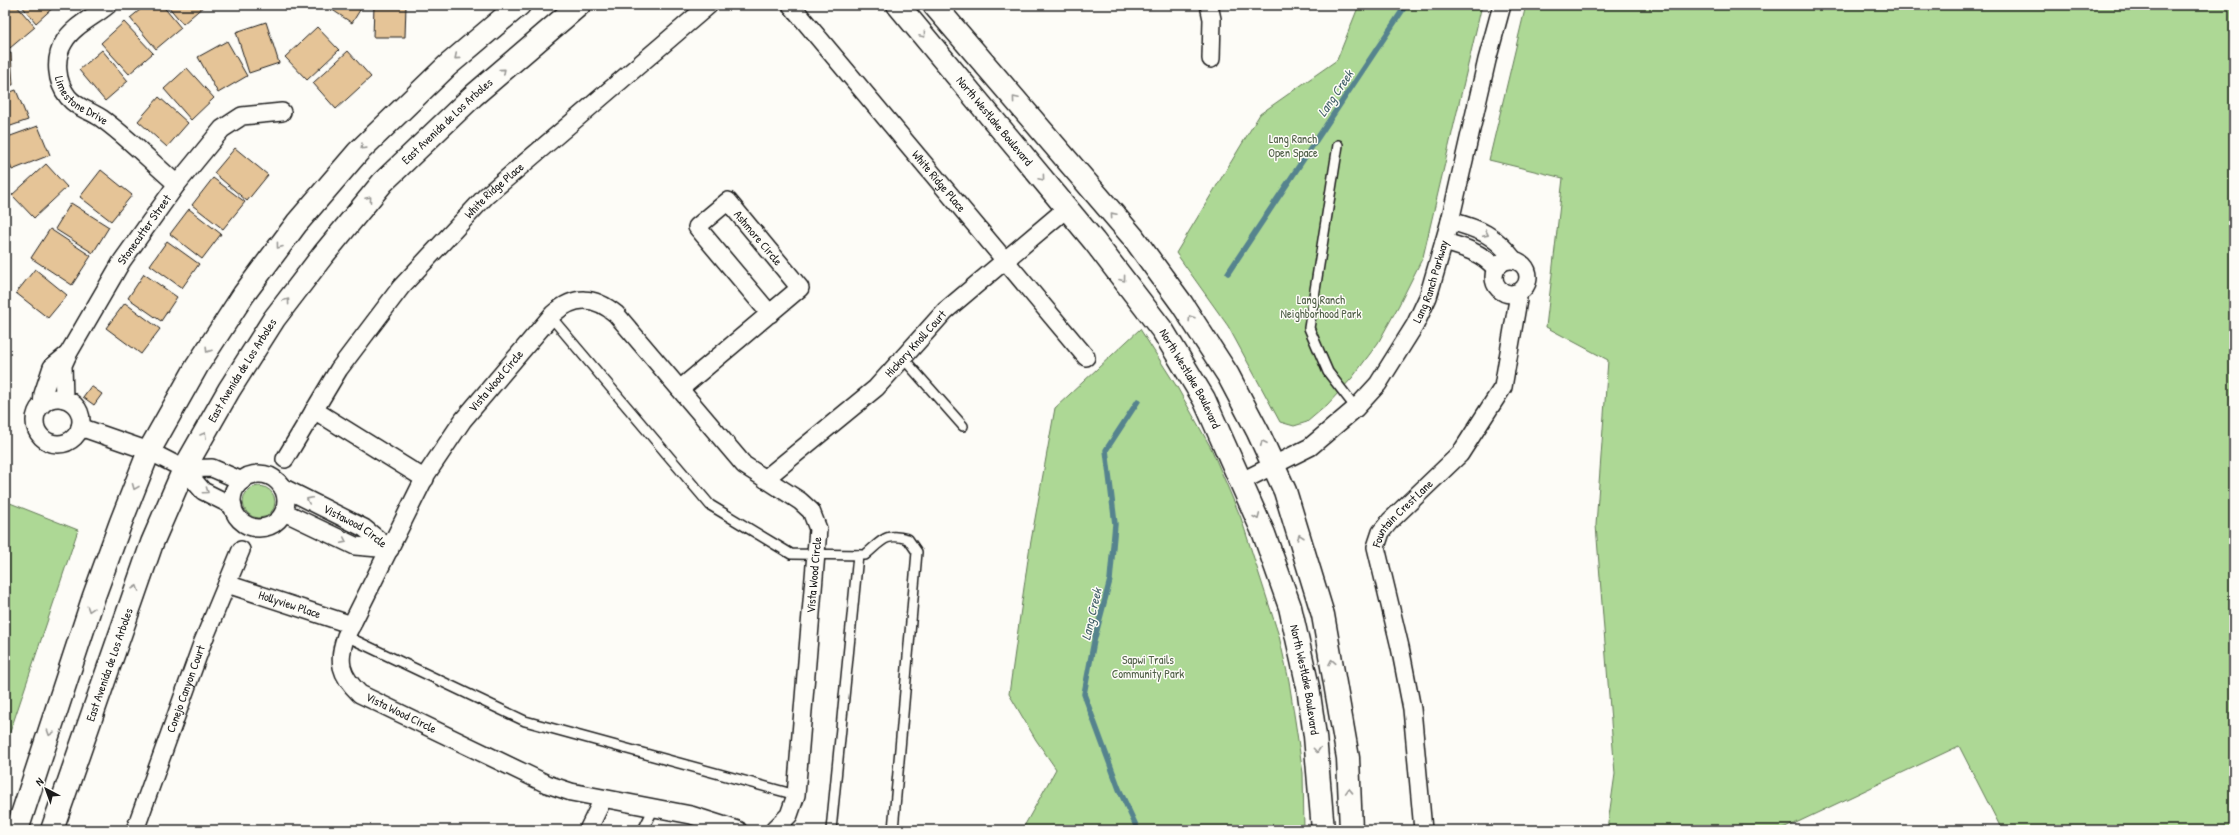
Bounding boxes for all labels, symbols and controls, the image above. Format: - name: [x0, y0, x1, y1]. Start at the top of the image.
- one-way arrow: [918, 30, 925, 38]
- one-way arrow: [454, 53, 462, 60]
- water label: Lang Creek: [1313, 65, 1359, 120]
- one-way arrow: [498, 68, 505, 75]
- street label: North Westlake Boulevard: [953, 72, 1037, 170]
- street label: Limestone Drive: [51, 74, 112, 129]
- street label: East Avenida de Los Arboles: [398, 74, 496, 168]
- one-way arrow: [1012, 96, 1019, 104]
- park label: Lang Ranch Open Space: [1268, 130, 1318, 161]
- one-way arrow: [360, 142, 368, 150]
- street label: White Ridge Place: [908, 146, 970, 216]
- street label: White Ridge Place: [460, 158, 528, 222]
- one-way arrow: [1037, 173, 1044, 180]
- street label: Stonecutter Street: [113, 190, 175, 268]
- one-way arrow: [364, 197, 371, 204]
- street label: Ashmore Circle: [730, 206, 787, 269]
- one-way arrow: [1111, 212, 1118, 219]
- one-way arrow: [1482, 229, 1490, 237]
- street label: Lang Ranch Parkway: [1408, 238, 1452, 325]
- one-way arrow: [277, 242, 284, 249]
- one-way arrow: [1118, 275, 1126, 282]
- park label: Lang Ranch Neighborhood Park: [1281, 291, 1361, 322]
- one-way arrow: [283, 298, 290, 305]
- street label: Hickory Knoll Court: [881, 305, 951, 381]
- street label: East Avenida de Los Arboles: [203, 315, 280, 425]
- one-way arrow: [1189, 315, 1196, 322]
- street label: North Westlake Boulevard: [1156, 325, 1225, 431]
- one-way arrow: [205, 346, 212, 353]
- street label: Vista Wood Circle: [464, 346, 527, 416]
- one-way arrow: [199, 431, 206, 439]
- one-way arrow: [1259, 439, 1267, 446]
- street label: Fountain Crest Lane: [1367, 475, 1437, 550]
- one-way arrow: [131, 483, 139, 490]
- one-way arrow: [201, 486, 208, 493]
- one-way arrow: [305, 497, 313, 505]
- street label: Vistawood Circle: [320, 500, 391, 552]
- one-way arrow: [1252, 512, 1260, 520]
- one-way arrow: [1296, 533, 1304, 540]
- one-way arrow: [340, 536, 347, 544]
- street label: Vista Wood Circle: [802, 536, 825, 614]
- one-way arrow: [132, 585, 140, 592]
- water label: Lang Creek: [1076, 585, 1107, 642]
- street label: Hollyview Place: [257, 586, 323, 622]
- street label: East Avenida de Los Arboles: [81, 605, 137, 724]
- one-way arrow: [86, 605, 95, 612]
- street label: North Westlake Boulevard: [1286, 623, 1324, 736]
- street label: Conejo Canyon Court: [162, 642, 209, 735]
- park label: Sapwi Trails Community Park: [1112, 651, 1184, 682]
- one-way arrow: [1329, 659, 1337, 666]
- street label: Vista Wood Circle: [363, 688, 440, 737]
- one-way arrow: [46, 729, 55, 736]
- one-way arrow: [1312, 747, 1321, 753]
- north arrow: [26, 769, 66, 809]
- text: N: [33, 774, 46, 789]
- one-way arrow: [1345, 788, 1354, 794]

